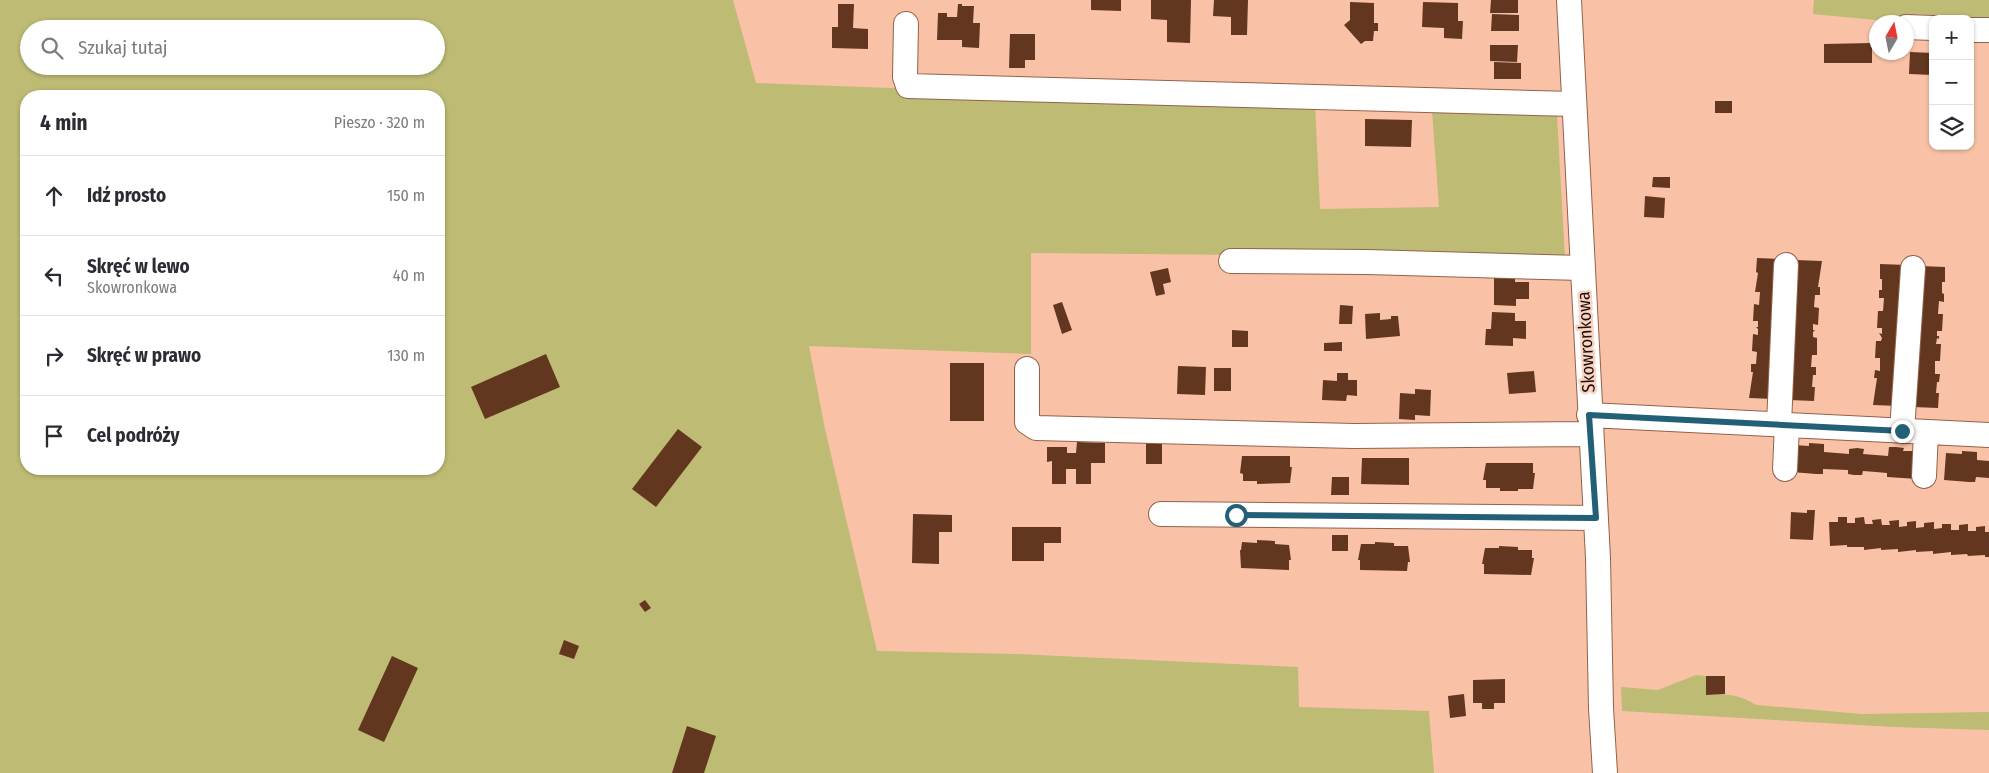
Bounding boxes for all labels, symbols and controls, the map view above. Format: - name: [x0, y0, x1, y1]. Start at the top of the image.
- north arrow: [1869, 15, 1914, 60]
- map controls: [1929, 15, 1974, 150]
- button: +: [1929, 15, 1974, 60]
- search box: [20, 20, 445, 75]
- icon: search: [38, 34, 66, 62]
- text: Szukaj tutaj: [78, 36, 168, 59]
- button: −: [1929, 60, 1974, 105]
- button: layers: [1929, 105, 1974, 150]
- text: 4 min: [40, 110, 88, 136]
- text: Pieszo · 320 m: [334, 113, 425, 132]
- icon: ahead: [40, 182, 68, 210]
- text: Idź prosto: [87, 184, 166, 207]
- text: 150 m: [387, 186, 425, 205]
- text: Skręć w lewo: [87, 255, 190, 278]
- icon: left: [40, 262, 68, 290]
- text: 40 m: [393, 266, 425, 285]
- text: Skowronkowa: [87, 278, 177, 297]
- street label: Skowronkowa: [1572, 291, 1600, 393]
- icon: right: [40, 342, 68, 370]
- text: Skręć w prawo: [87, 344, 201, 367]
- text: 130 m: [387, 346, 425, 365]
- route end: [1891, 420, 1914, 443]
- icon: arrive: [40, 422, 68, 450]
- text: Cel podróży: [87, 424, 180, 447]
- route start: [1225, 504, 1248, 527]

